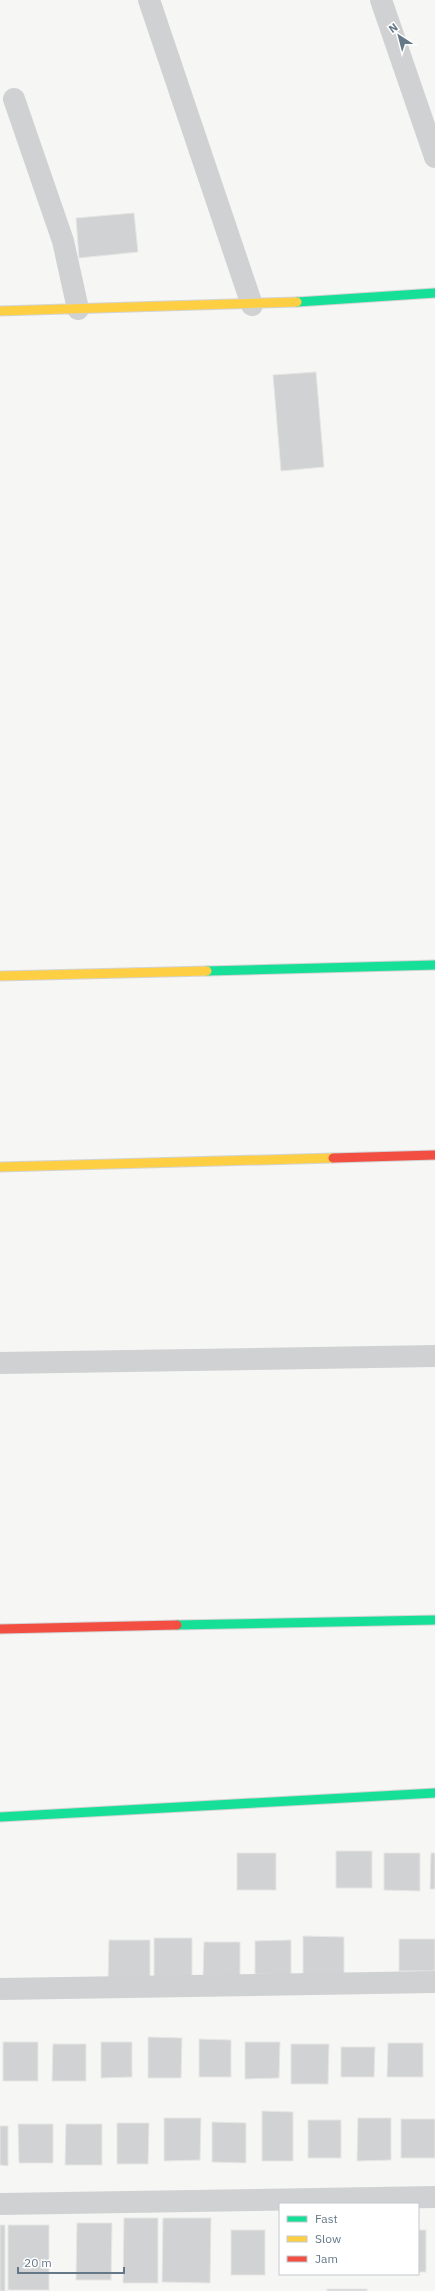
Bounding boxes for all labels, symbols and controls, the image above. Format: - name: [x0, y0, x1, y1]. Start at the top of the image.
- north arrow: [379, 16, 419, 56]
- text: N: [386, 20, 400, 36]
- legend: [279, 2203, 419, 2275]
- text: Fast: [315, 2211, 338, 2226]
- text: Slow: [315, 2231, 341, 2246]
- scale bar: [18, 2249, 124, 2275]
- text: Jam: [315, 2251, 338, 2266]
- text: 20 m: [24, 2255, 52, 2270]

